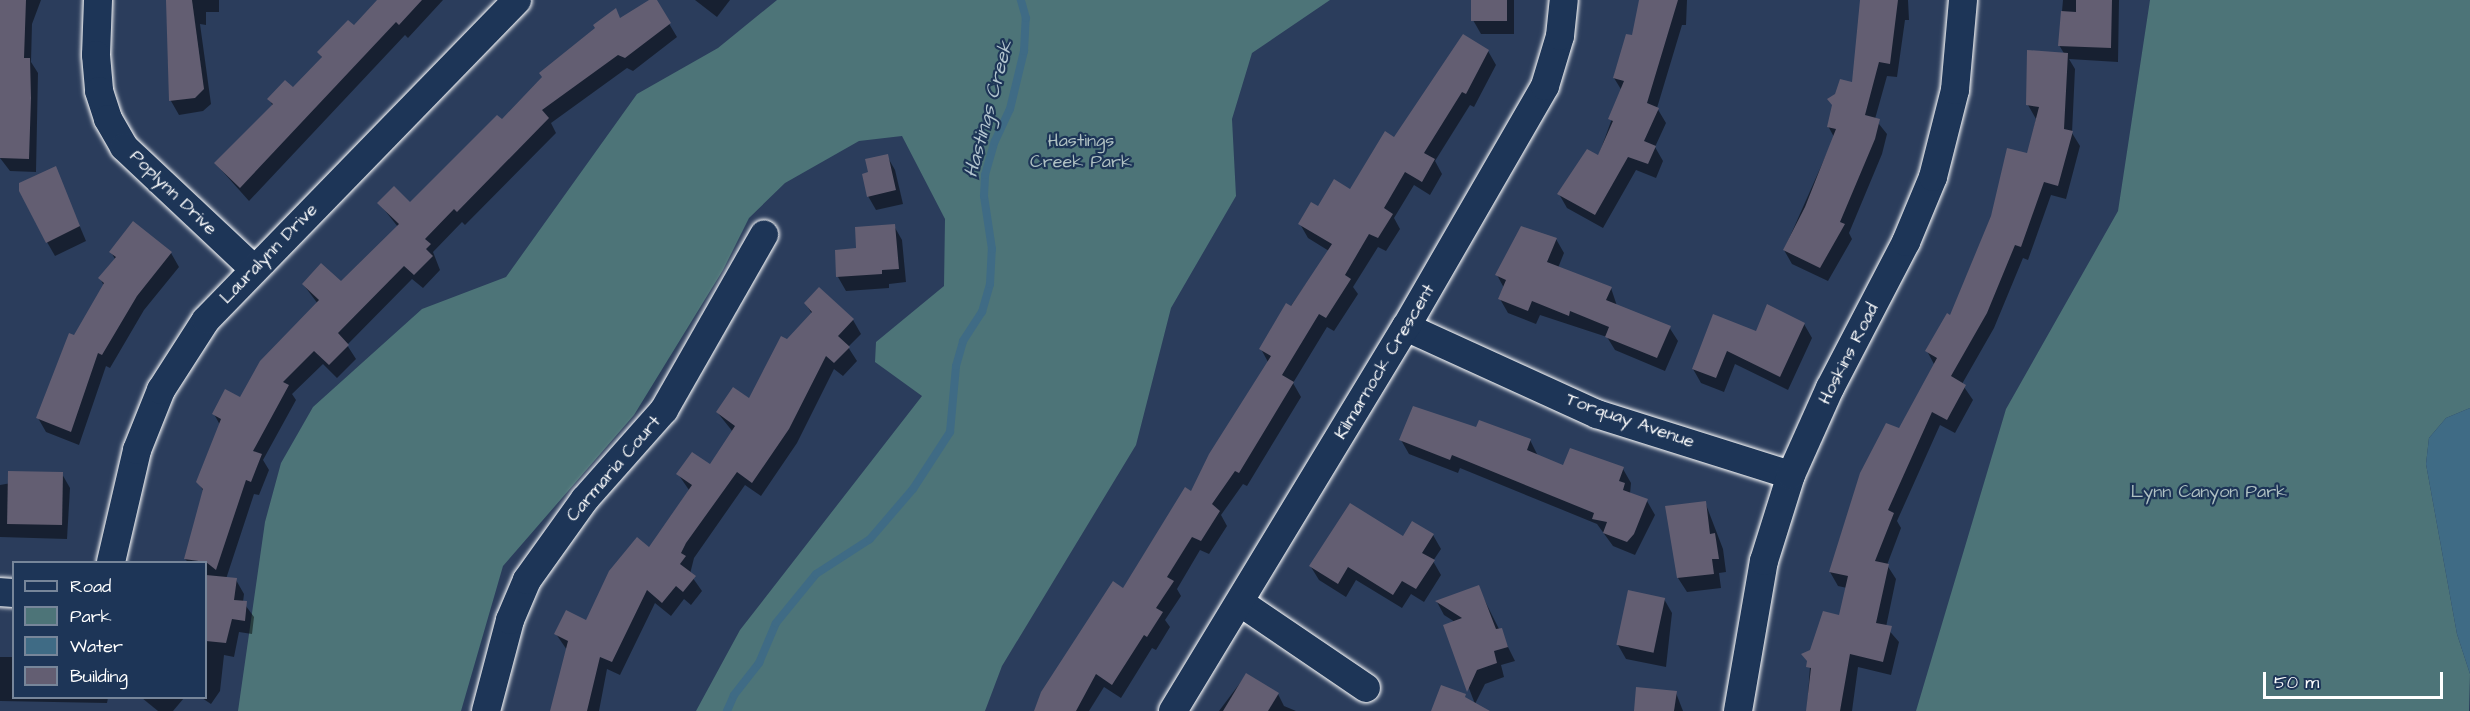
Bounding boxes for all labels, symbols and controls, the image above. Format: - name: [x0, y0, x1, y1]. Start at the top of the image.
- water label: Hastings Creek: [959, 38, 1019, 180]
- park label: Hastings Creek Park: [1030, 131, 1132, 174]
- street label: Poplynn Drive: [125, 146, 221, 240]
- street label: Lauralynn Drive: [216, 199, 322, 309]
- street label: Kilmarnock Crescent: [1330, 280, 1440, 444]
- street label: Hoskins Road: [1814, 300, 1884, 408]
- street label: Torquay Avenue: [1563, 389, 1697, 453]
- street label: Carmaria Court: [562, 412, 666, 526]
- park label: Lynn Canyon Park: [2131, 481, 2287, 503]
- legend: [12, 561, 207, 699]
- text: Road: [70, 574, 111, 599]
- text: Park: [70, 604, 112, 629]
- text: Water: [70, 634, 123, 659]
- scale bar: [2266, 660, 2446, 698]
- text: Building: [70, 664, 128, 689]
- text: 50 m: [2274, 670, 2319, 695]

